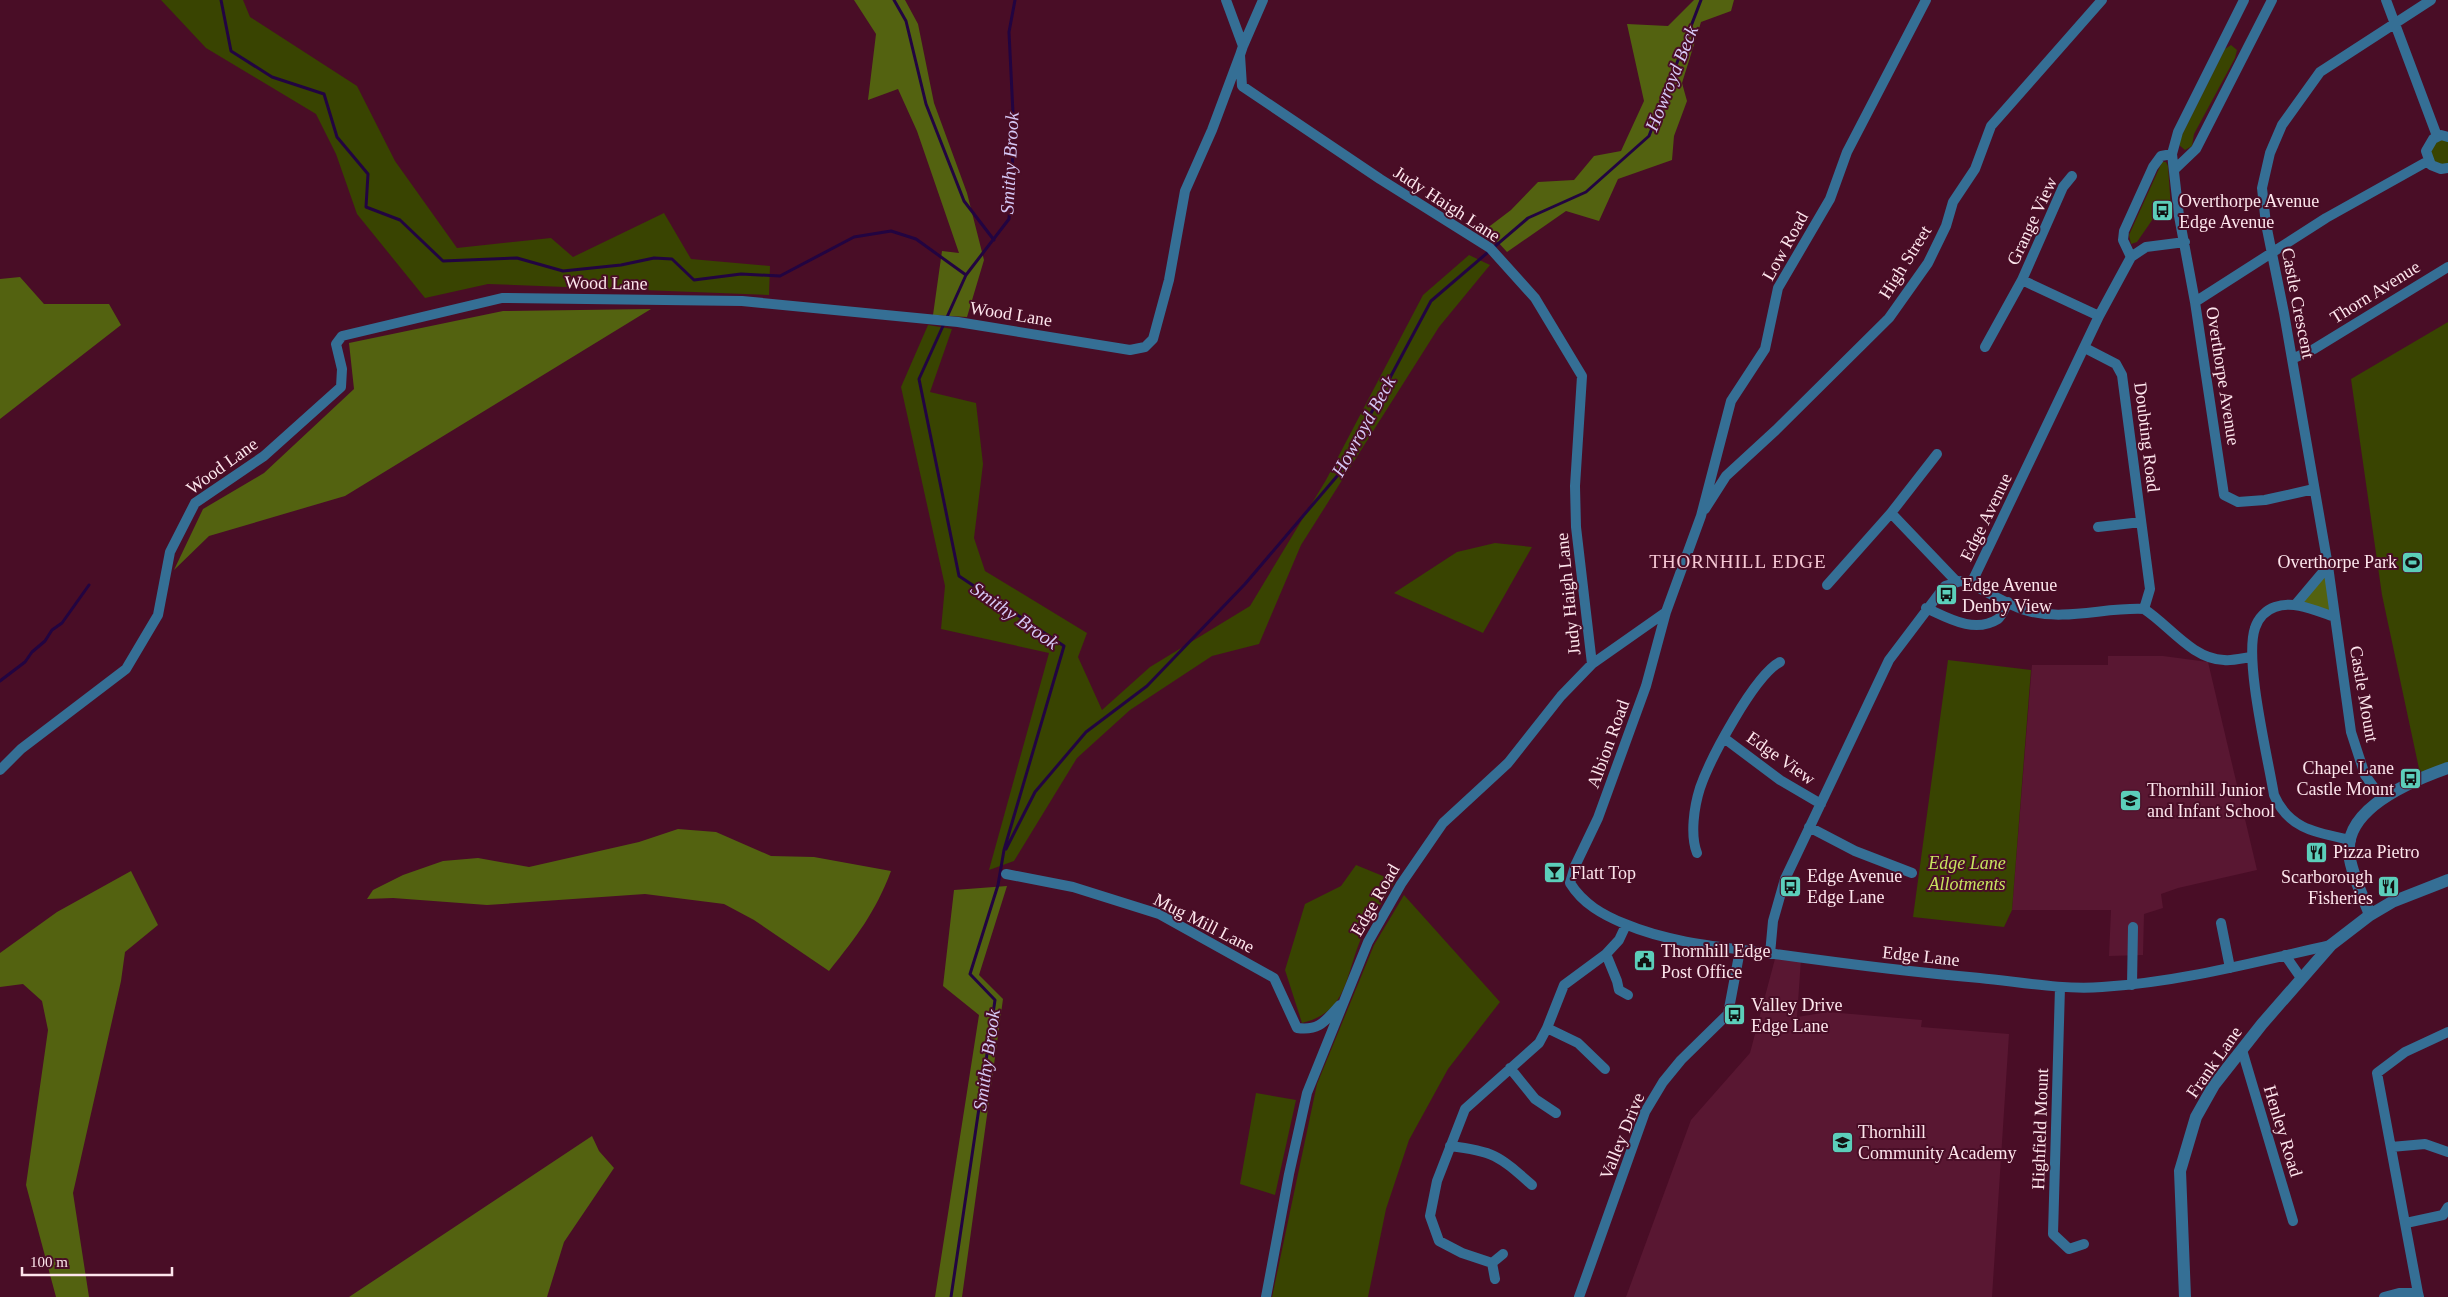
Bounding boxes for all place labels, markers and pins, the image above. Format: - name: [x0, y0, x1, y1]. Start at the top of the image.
- place label: Overthorpe Avenue Edge Avenue: [2179, 191, 2319, 232]
- bus stop icon: Overthorpe Avenue Edge Avenue: [2151, 199, 2175, 223]
- sports icon: Overthorpe Park: [2401, 550, 2425, 574]
- place label: Overthorpe Park: [2278, 552, 2397, 572]
- place label: Edge Avenue Denby View: [1962, 575, 2057, 616]
- bus stop icon: Edge Avenue Denby View: [1934, 583, 1958, 607]
- place label: Chapel Lane Castle Mount: [2297, 758, 2394, 799]
- bus stop icon: Chapel Lane Castle Mount: [2398, 766, 2422, 790]
- place label: Thornhill Junior and Infant School: [2147, 780, 2275, 821]
- school or university icon: Thornhill Junior and Infant School: [2119, 788, 2143, 812]
- restaurant icon: Pizza Pietro: [2305, 840, 2329, 864]
- place label: Pizza Pietro: [2333, 842, 2419, 862]
- bar icon: Flatt Top: [1543, 861, 1567, 885]
- place label: Flatt Top: [1571, 863, 1636, 883]
- place label: Edge Avenue Edge Lane: [1807, 866, 1902, 907]
- place label: Scarborough Fisheries: [2281, 867, 2373, 908]
- bus stop icon: Edge Avenue Edge Lane: [1779, 874, 1803, 898]
- restaurant icon: Scarborough Fisheries: [2377, 875, 2401, 899]
- place label: Thornhill Edge Post Office: [1661, 941, 1770, 982]
- public building icon: Thornhill Edge Post Office: [1633, 949, 1657, 973]
- place label: Valley Drive Edge Lane: [1751, 995, 1842, 1036]
- bus stop icon: Valley Drive Edge Lane: [1723, 1003, 1747, 1027]
- place label: Thornhill Community Academy: [1858, 1122, 2016, 1163]
- school or university icon: Thornhill Community Academy: [1830, 1130, 1854, 1154]

